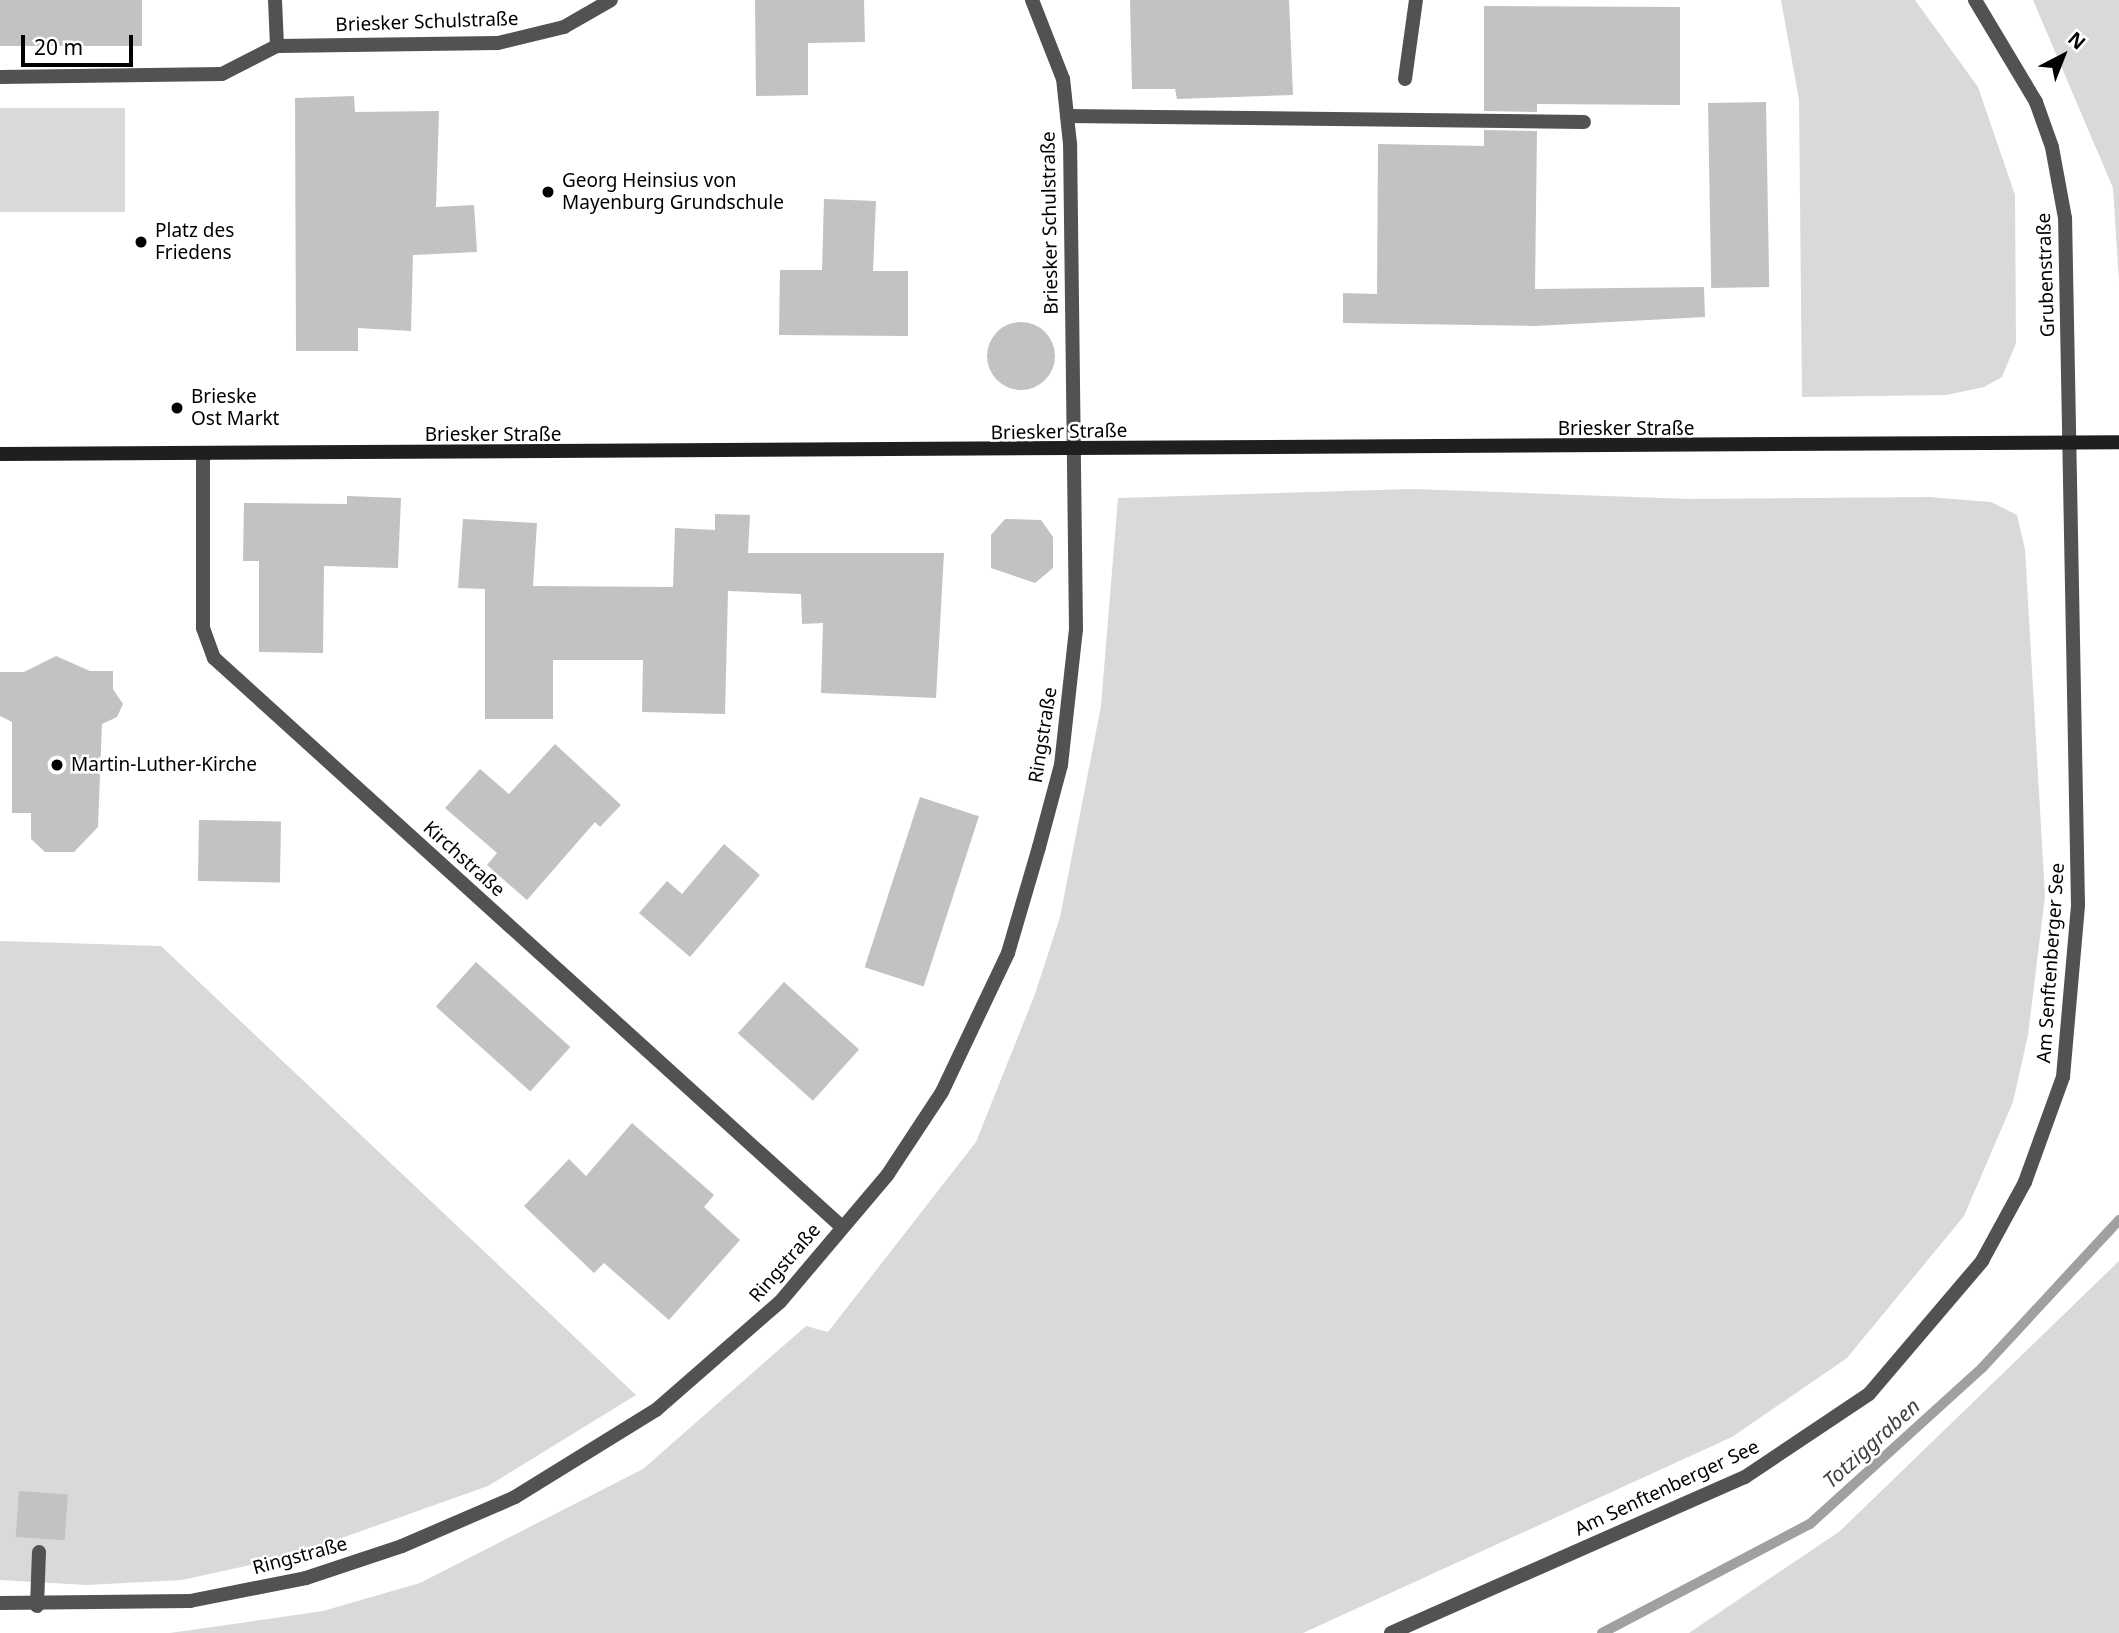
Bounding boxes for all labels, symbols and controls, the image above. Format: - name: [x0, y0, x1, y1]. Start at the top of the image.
- street label: Briesker Schulstraße: [335, 7, 519, 37]
- scale bar: [24, 21, 136, 65]
- north arrow: [2028, 21, 2098, 91]
- text: N: [2063, 26, 2091, 55]
- text: 20 m: [34, 33, 83, 61]
- street label: Briesker Schulstraße: [1037, 131, 1063, 315]
- place label: Georg Heinsius von Mayenburg Grundschule: [562, 170, 784, 214]
- marker: Georg Heinsius von Mayenburg Grundschule: [540, 184, 556, 200]
- street label: Grubenstraße: [2032, 212, 2060, 338]
- place label: Platz des Friedens: [155, 220, 234, 264]
- marker: Platz des Friedens: [133, 234, 149, 250]
- place label: Brieske Ost Markt: [191, 386, 279, 430]
- marker: Brieske Ost Markt: [169, 400, 185, 416]
- street label: Briesker Straße: [1558, 418, 1694, 440]
- street label: Briesker Straße: [990, 419, 1128, 445]
- street label: Briesker Straße: [425, 424, 561, 446]
- street label: Ringstraße: [1024, 685, 1062, 785]
- place label: Martin-Luther-Kirche: [71, 754, 257, 776]
- marker: Martin-Luther-Kirche: [49, 757, 65, 773]
- street label: Kirchstraße: [419, 816, 509, 902]
- street label: Am Senftenberger See: [2033, 862, 2069, 1064]
- street label: Ringstraße: [745, 1219, 825, 1307]
- water label: Totziggraben: [1817, 1393, 1925, 1493]
- street label: Am Senftenberger See: [1571, 1435, 1763, 1541]
- street label: Ringstraße: [250, 1532, 350, 1580]

